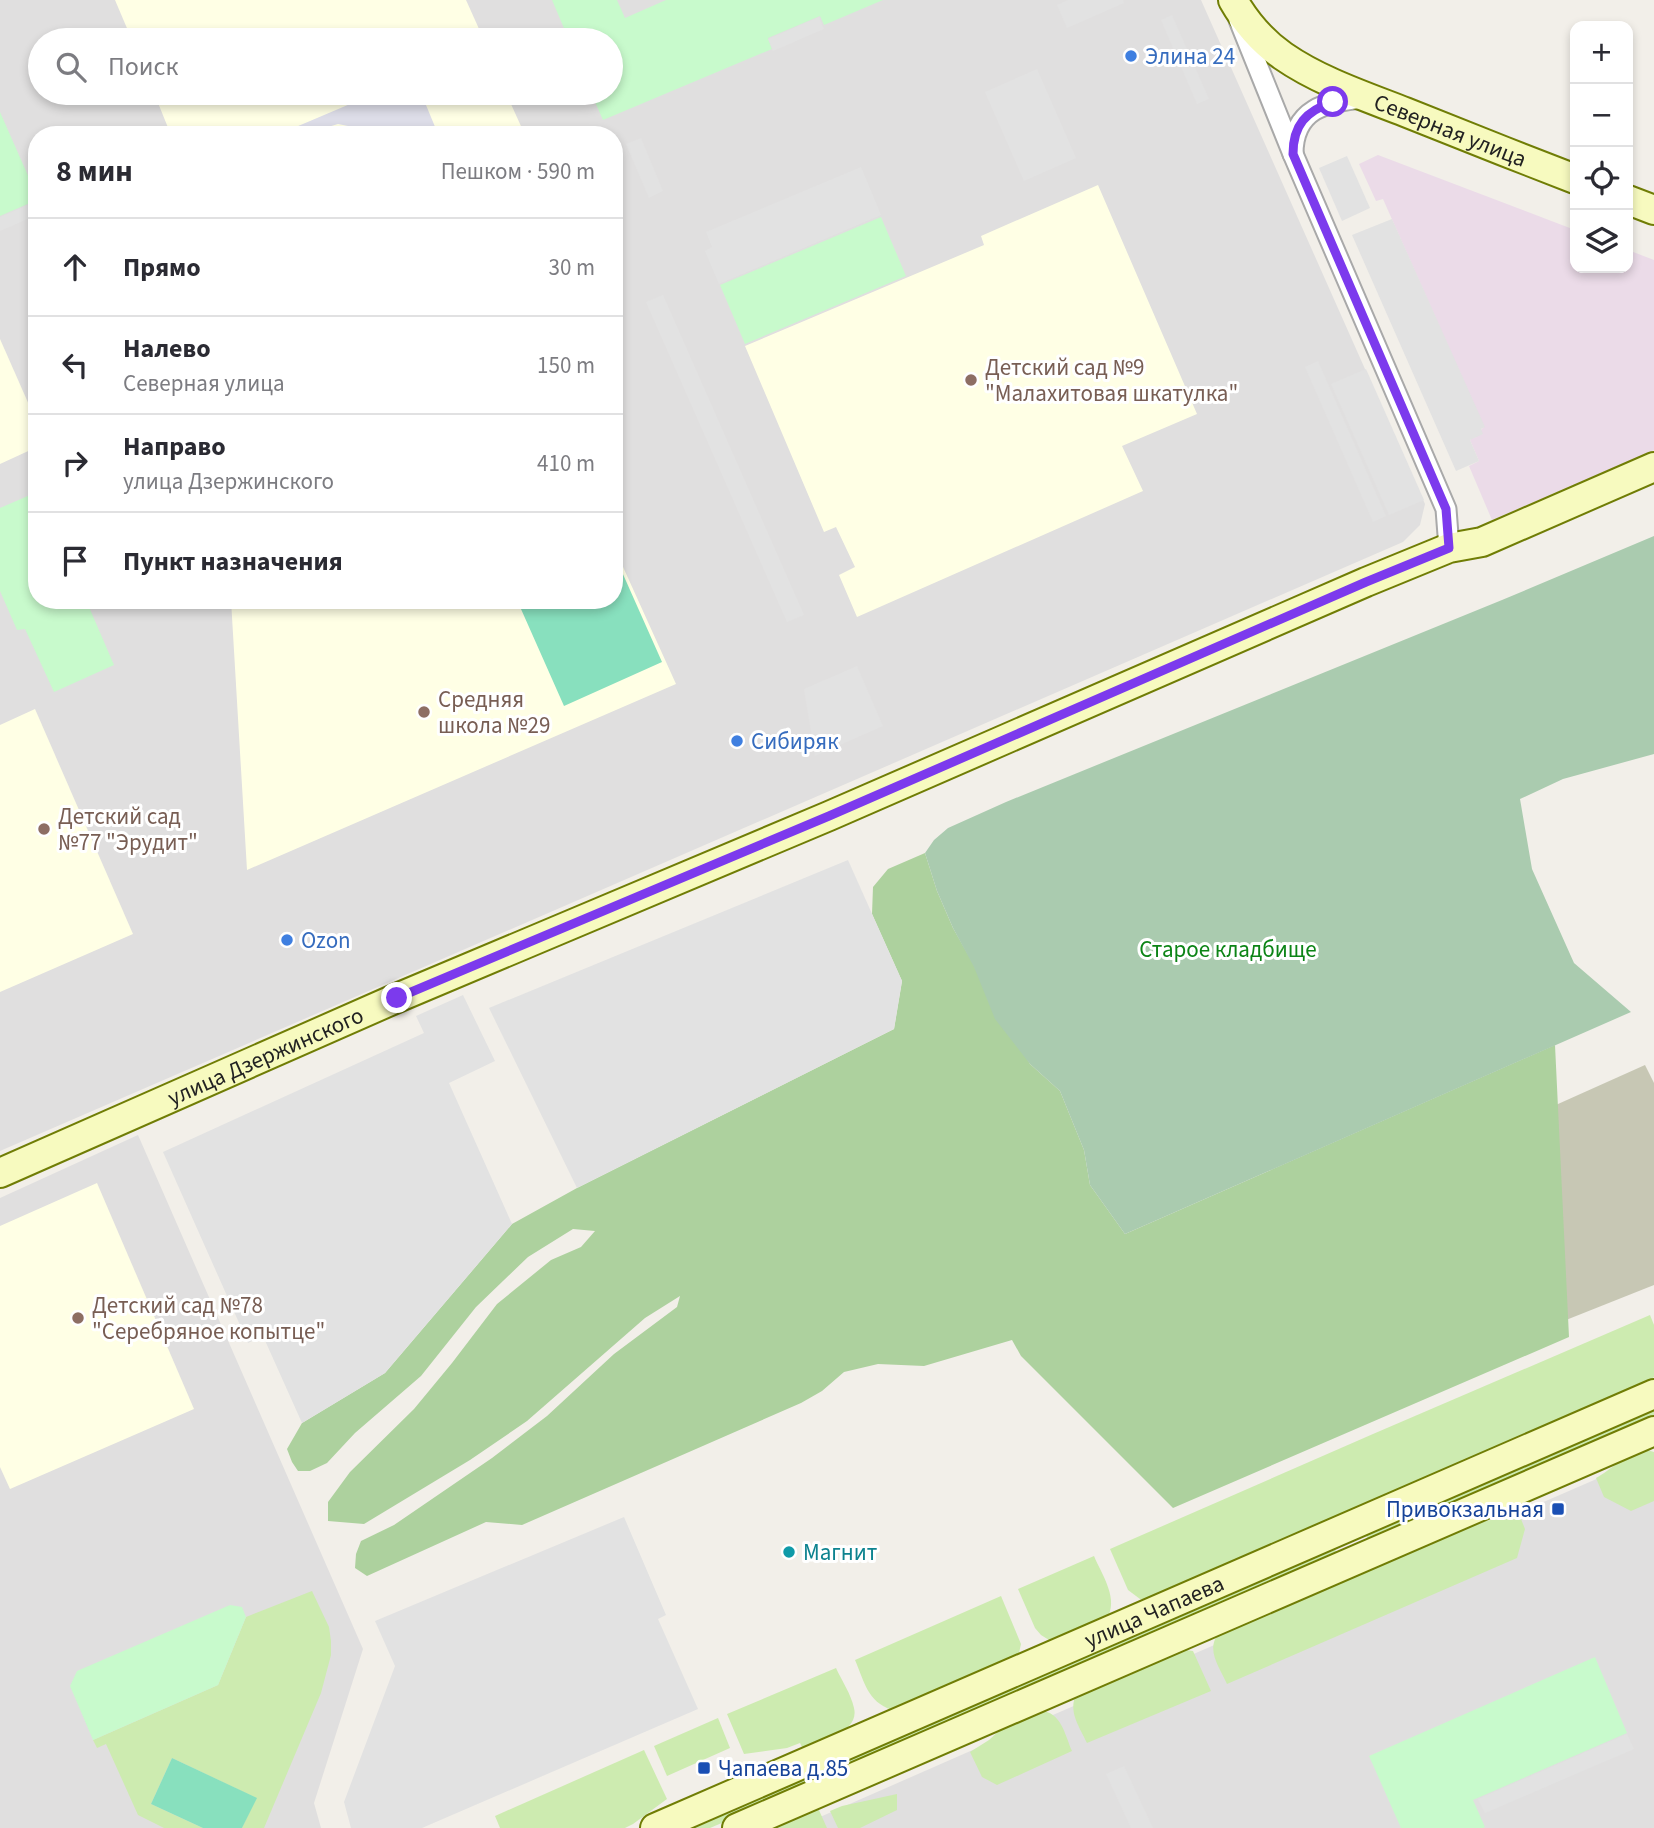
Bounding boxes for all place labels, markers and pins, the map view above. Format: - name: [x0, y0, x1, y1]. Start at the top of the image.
- place label: Элина 24: [1145, 40, 1235, 73]
- marker: Элина 24: [1123, 48, 1139, 64]
- place label: Детский сад №9 "Малахитовая шкатулка": [985, 351, 1238, 410]
- marker: Детский сад №9 "Малахитовая шкатулка": [963, 372, 979, 388]
- place label: Средняя школа №29: [438, 683, 551, 742]
- marker: Средняя школа №29: [416, 704, 432, 720]
- place label: Сибиряк: [751, 725, 839, 758]
- marker: Сибиряк: [729, 733, 745, 749]
- place label: Детский сад №77 "Эрудит": [58, 800, 198, 859]
- marker: Детский сад №77 "Эрудит": [36, 821, 52, 837]
- place label: Ozon: [301, 924, 351, 957]
- marker: Ozon: [279, 932, 295, 948]
- place label: Детский сад №78 "Серебряное копытце": [92, 1289, 325, 1348]
- marker: Детский сад №78 "Серебряное копытце": [70, 1310, 86, 1326]
- place label: Привокзальная: [1386, 1493, 1544, 1526]
- marker: Привокзальная: [1550, 1501, 1566, 1517]
- place label: Магнит: [803, 1536, 877, 1569]
- marker: Магнит: [781, 1544, 797, 1560]
- place label: Чапаева д.85: [718, 1752, 848, 1785]
- marker: Чапаева д.85: [696, 1760, 712, 1776]

